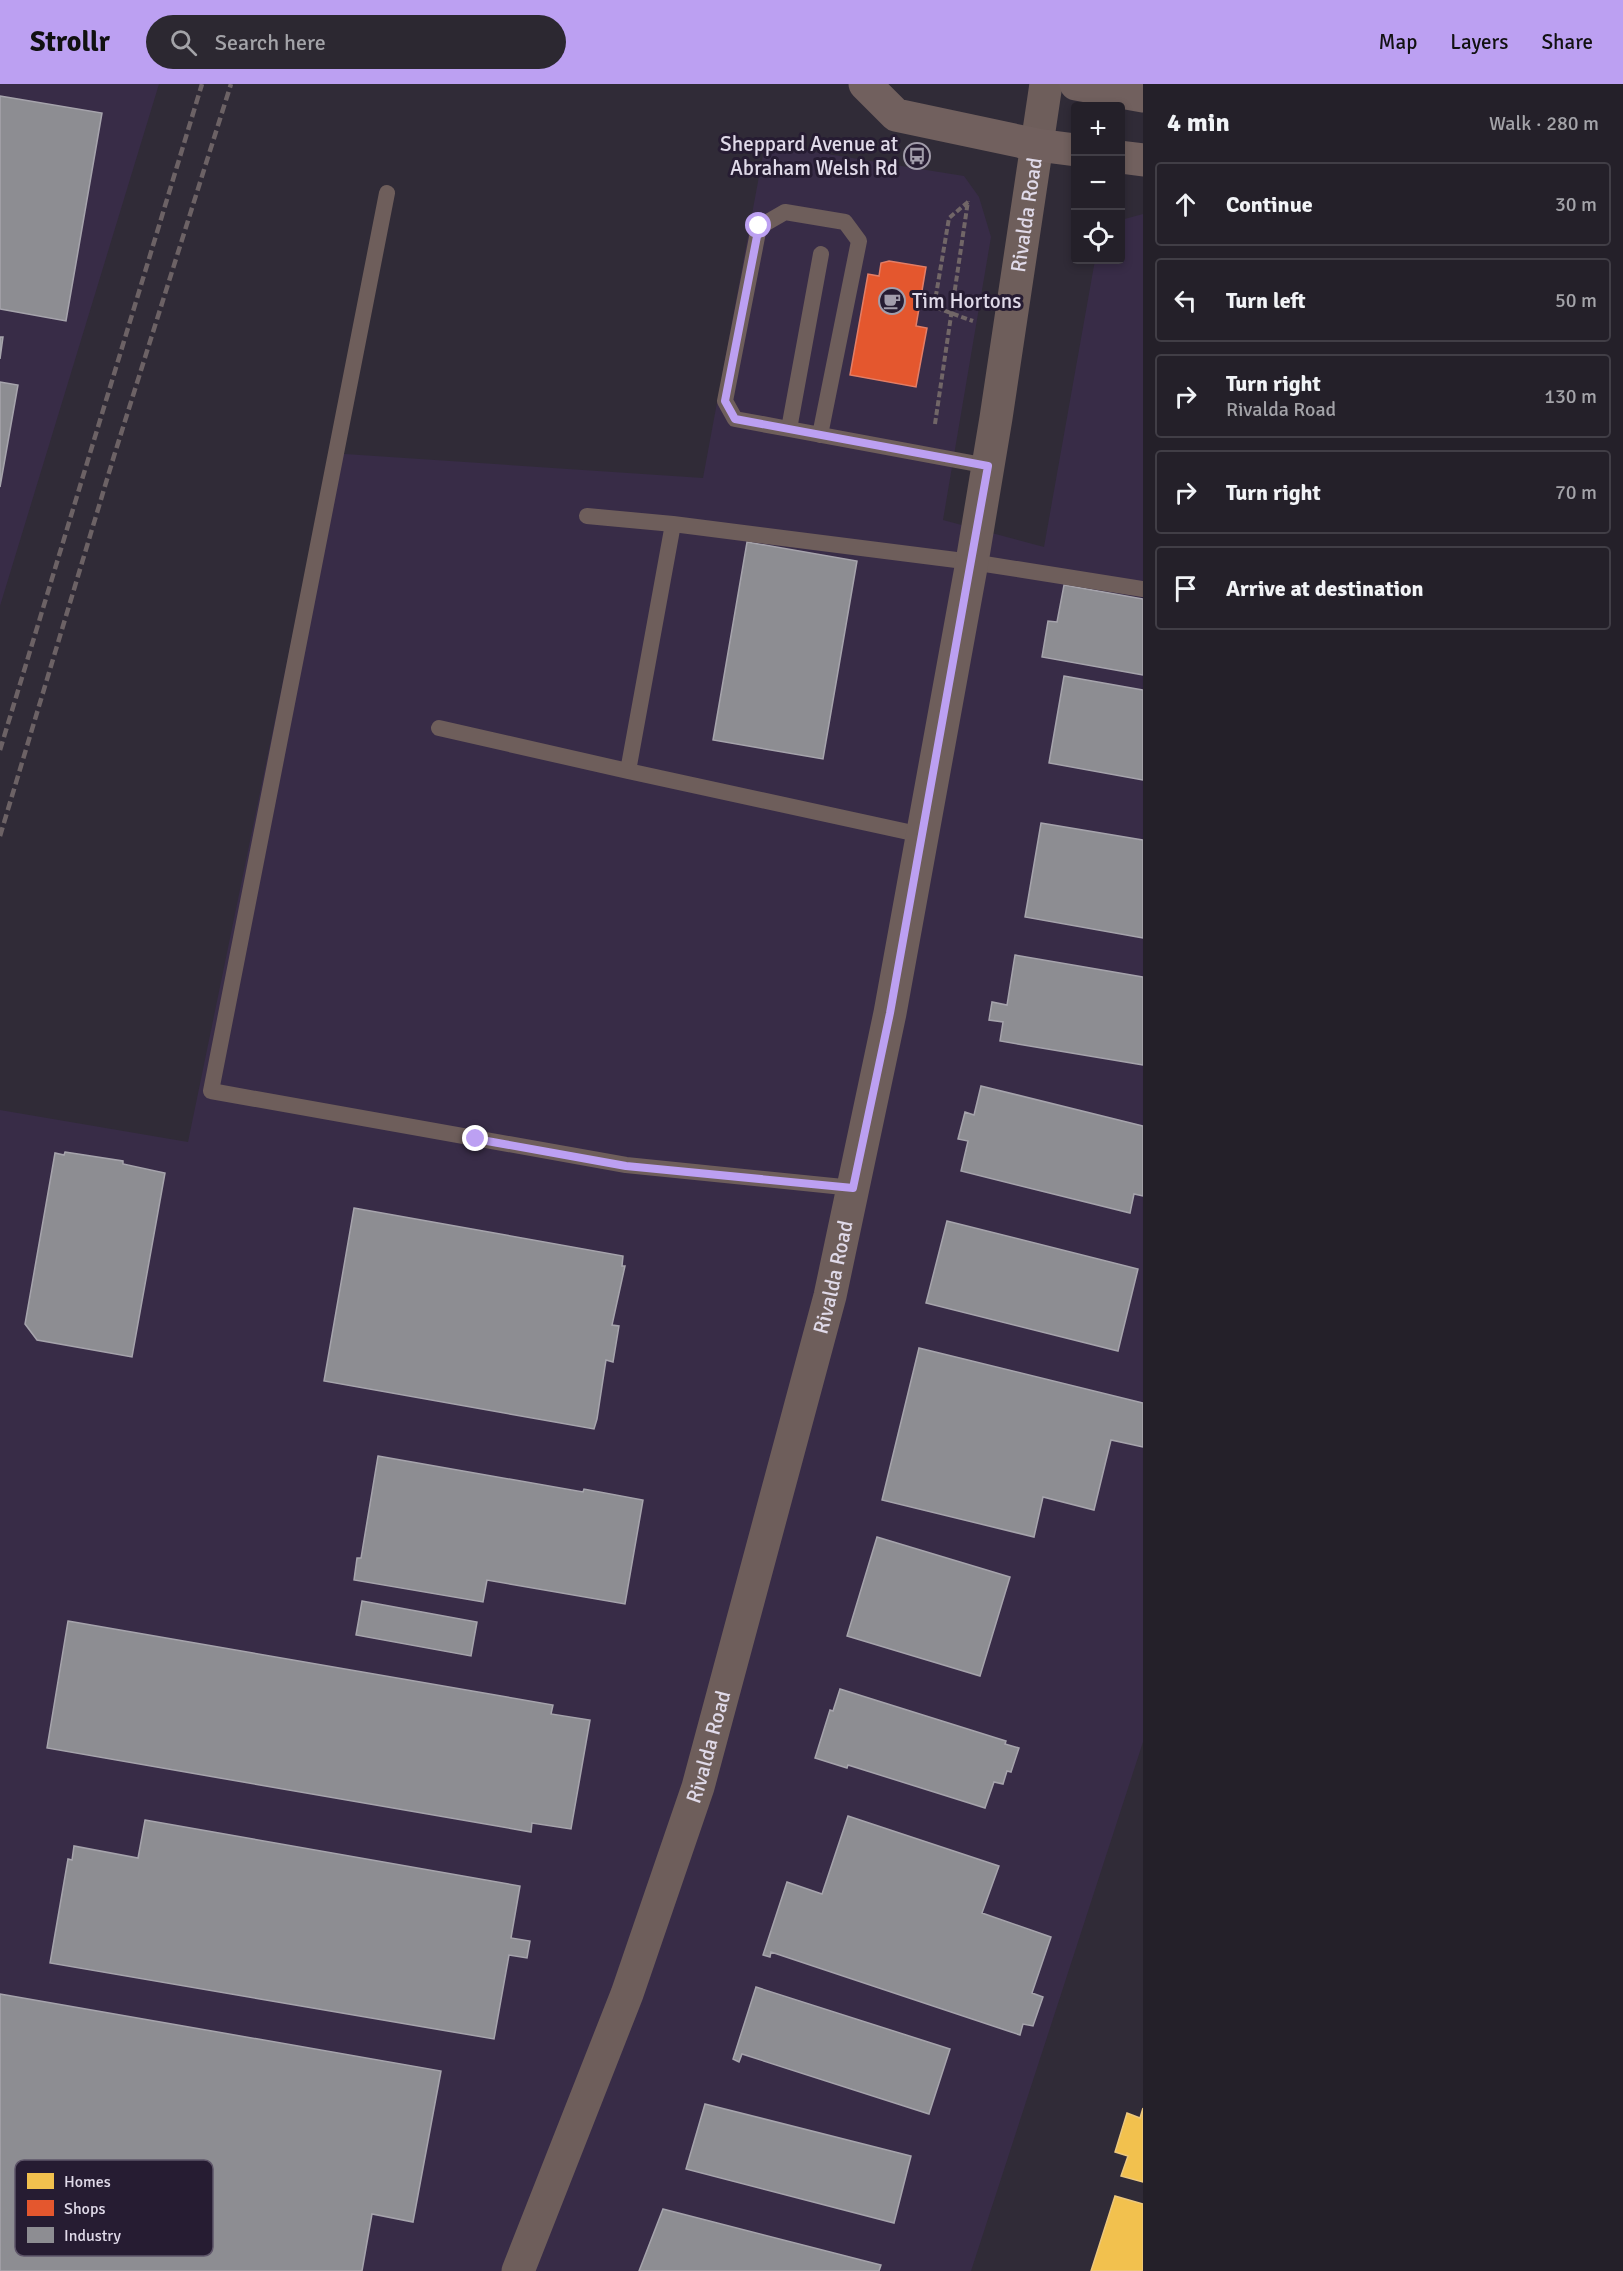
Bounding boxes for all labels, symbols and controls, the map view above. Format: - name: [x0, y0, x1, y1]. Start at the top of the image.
- search box: [146, 15, 566, 69]
- text: Strollr: [30, 25, 110, 59]
- icon: search: [167, 26, 200, 59]
- text: Search here: [215, 29, 326, 56]
- text: Map: [1379, 29, 1417, 55]
- text: Layers: [1450, 29, 1508, 55]
- text: Share: [1541, 29, 1593, 55]
- map controls: [1071, 102, 1125, 264]
- button: +: [1071, 102, 1125, 156]
- text: 4 min: [1167, 107, 1230, 139]
- text: Walk · 280 m: [1489, 111, 1599, 136]
- place label: Sheppard Avenue at Abraham Welsh Rd: [720, 131, 898, 181]
- bus stop icon: Sheppard Avenue at Abraham Welsh Rd: [902, 141, 932, 171]
- street label: Rivalda Road: [1005, 156, 1048, 274]
- button: −: [1071, 156, 1125, 210]
- icon: ahead: [1169, 188, 1202, 221]
- text: Continue: [1226, 191, 1313, 218]
- text: 30 m: [1555, 192, 1597, 217]
- button: locate: [1071, 210, 1125, 264]
- route start: [745, 212, 771, 238]
- icon: left: [1169, 284, 1202, 317]
- cafe icon: Tim Hortons: [877, 286, 907, 316]
- text: Turn left: [1226, 287, 1306, 314]
- place label: Tim Hortons: [912, 288, 1021, 314]
- text: 50 m: [1555, 288, 1597, 313]
- text: Turn right: [1226, 370, 1321, 397]
- icon: right: [1169, 380, 1202, 413]
- text: 130 m: [1544, 384, 1597, 409]
- text: Rivalda Road: [1226, 397, 1336, 422]
- icon: right: [1169, 476, 1202, 509]
- text: Turn right: [1226, 479, 1321, 506]
- text: 70 m: [1555, 480, 1597, 505]
- icon: arrive: [1169, 572, 1202, 605]
- text: Arrive at destination: [1226, 575, 1423, 602]
- route end: [462, 1125, 488, 1151]
- street label: Rivalda Road: [807, 1218, 859, 1337]
- street label: Rivalda Road: [680, 1688, 736, 1807]
- legend: [15, 2160, 213, 2256]
- text: Homes: [64, 2172, 111, 2192]
- text: Shops: [64, 2199, 105, 2219]
- text: Industry: [64, 2226, 122, 2246]

